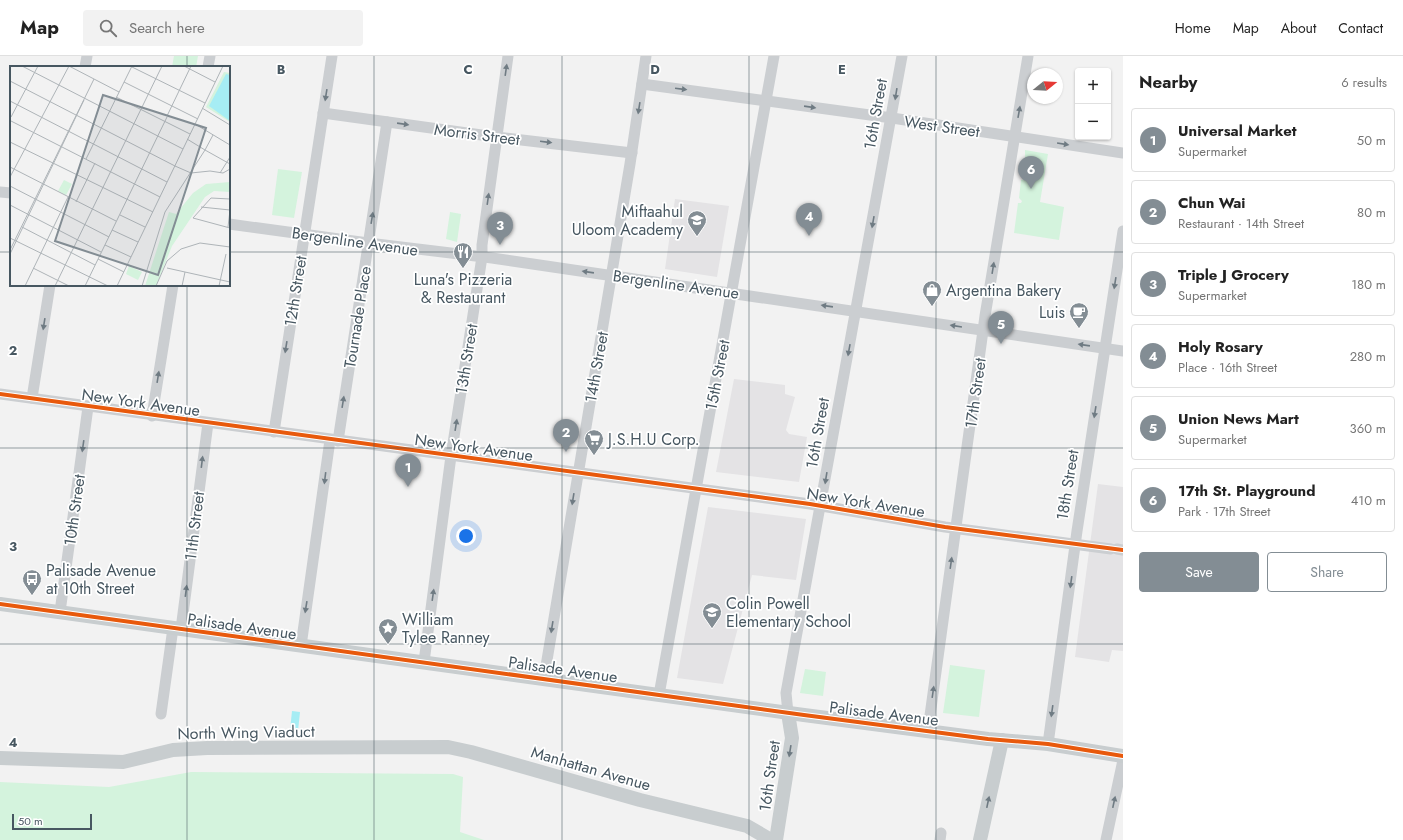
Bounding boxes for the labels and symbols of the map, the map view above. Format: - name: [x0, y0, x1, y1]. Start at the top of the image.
- text: B: [277, 60, 286, 79]
- text: C: [463, 60, 473, 79]
- text: D: [650, 60, 660, 79]
- text: E: [838, 60, 846, 79]
- one-way arrow: [503, 64, 509, 76]
- inset map: [10, 66, 230, 286]
- north arrow: [1027, 68, 1063, 104]
- street label: 16th Street: [858, 77, 893, 151]
- one-way arrow: [675, 86, 687, 92]
- one-way arrow: [323, 88, 329, 101]
- one-way arrow: [893, 88, 899, 101]
- one-way arrow: [636, 102, 642, 114]
- one-way arrow: [804, 104, 816, 110]
- one-way arrow: [1016, 106, 1022, 118]
- street label: West Street: [903, 110, 981, 143]
- street label: Morris Street: [433, 118, 521, 151]
- one-way arrow: [397, 121, 409, 127]
- one-way arrow: [540, 139, 552, 145]
- one-way arrow: [1057, 141, 1069, 147]
- pin: 6: [1018, 156, 1044, 189]
- one-way arrow: [485, 193, 491, 205]
- place label: Miftaahul Uloom Academy: [572, 200, 684, 241]
- pin: 4: [796, 203, 822, 236]
- school or university icon: Miftaahul Uloom Academy: [686, 209, 708, 237]
- one-way arrow: [369, 212, 375, 224]
- pin: 3: [487, 212, 513, 245]
- one-way arrow: [870, 216, 876, 229]
- street label: Bergenline Avenue: [290, 221, 420, 262]
- restaurant icon: Luna's Pizzeria & Restaurant: [452, 241, 474, 269]
- street label: 12th Street: [279, 254, 312, 328]
- one-way arrow: [990, 262, 996, 274]
- street label: Bergenline Avenue: [611, 264, 741, 305]
- street label: Tournade Place: [338, 265, 377, 370]
- place label: Luna's Pizzeria & Restaurant: [414, 268, 512, 309]
- one-way arrow: [582, 269, 594, 275]
- one-way arrow: [1112, 277, 1118, 289]
- shop icon: Argentina Bakery: [921, 279, 943, 307]
- place label: Argentina Bakery: [946, 279, 1062, 302]
- place label: Luis: [1039, 301, 1065, 324]
- cafe icon: Luis: [1068, 301, 1090, 329]
- one-way arrow: [821, 303, 833, 309]
- pin: 5: [988, 311, 1014, 344]
- one-way arrow: [41, 317, 47, 330]
- street label: 13th Street: [450, 322, 483, 396]
- one-way arrow: [950, 323, 962, 329]
- street label: 14th Street: [579, 330, 614, 404]
- street label: 15th Street: [699, 338, 736, 412]
- text: 2: [9, 341, 17, 360]
- one-way arrow: [283, 341, 289, 354]
- one-way arrow: [1078, 342, 1091, 348]
- one-way arrow: [846, 344, 852, 356]
- street label: 17th Street: [959, 356, 992, 430]
- one-way arrow: [155, 371, 161, 383]
- street label: New York Avenue: [80, 383, 202, 422]
- one-way arrow: [341, 396, 347, 408]
- street label: 16th Street: [800, 396, 835, 470]
- one-way arrow: [1092, 406, 1098, 418]
- one-way arrow: [453, 419, 459, 431]
- pin: 2: [553, 419, 579, 452]
- street label: New York Avenue: [413, 428, 535, 467]
- supermarket icon: J.S.H.U Corp.: [583, 428, 605, 456]
- place label: J.S.H.U Corp.: [606, 428, 700, 451]
- one-way arrow: [80, 440, 86, 452]
- street label: 18th Street: [1051, 448, 1084, 522]
- pin: 1: [395, 454, 421, 487]
- one-way arrow: [199, 456, 205, 468]
- one-way arrow: [322, 472, 328, 484]
- one-way arrow: [823, 472, 829, 484]
- street label: 10th Street: [58, 473, 91, 547]
- street label: New York Avenue: [805, 482, 927, 523]
- street label: 11th Street: [179, 490, 210, 562]
- one-way arrow: [570, 493, 576, 505]
- your location: [456, 526, 476, 546]
- text: 3: [9, 537, 17, 556]
- one-way arrow: [948, 557, 954, 569]
- place label: Palisade Avenue at 10th Street: [46, 559, 156, 600]
- bus stop icon: Palisade Avenue at 10th Street: [21, 568, 43, 596]
- one-way arrow: [1068, 576, 1074, 588]
- one-way arrow: [183, 585, 189, 597]
- one-way arrow: [430, 589, 436, 601]
- place label: Colin Powell Elementary School: [726, 592, 851, 633]
- one-way arrow: [303, 601, 309, 613]
- school or university icon: Colin Powell Elementary School: [701, 601, 723, 629]
- street label: Palisade Avenue: [186, 607, 298, 646]
- place label: William Tylee Ranney: [402, 608, 490, 649]
- place icon: William Tylee Ranney: [377, 617, 399, 645]
- one-way arrow: [549, 621, 555, 633]
- street label: Palisade Avenue: [507, 650, 619, 689]
- one-way arrow: [930, 685, 936, 698]
- street label: Palisade Avenue: [828, 695, 940, 732]
- one-way arrow: [1049, 705, 1056, 717]
- street label: North Wing Viaduct: [177, 720, 315, 745]
- text: 4: [8, 733, 18, 752]
- street label: 16th Street: [753, 739, 786, 813]
- street label: Manhattan Avenue: [528, 740, 653, 797]
- one-way arrow: [787, 745, 793, 757]
- one-way arrow: [986, 796, 992, 808]
- one-way arrow: [1112, 796, 1118, 808]
- scale bar: [12, 812, 92, 831]

